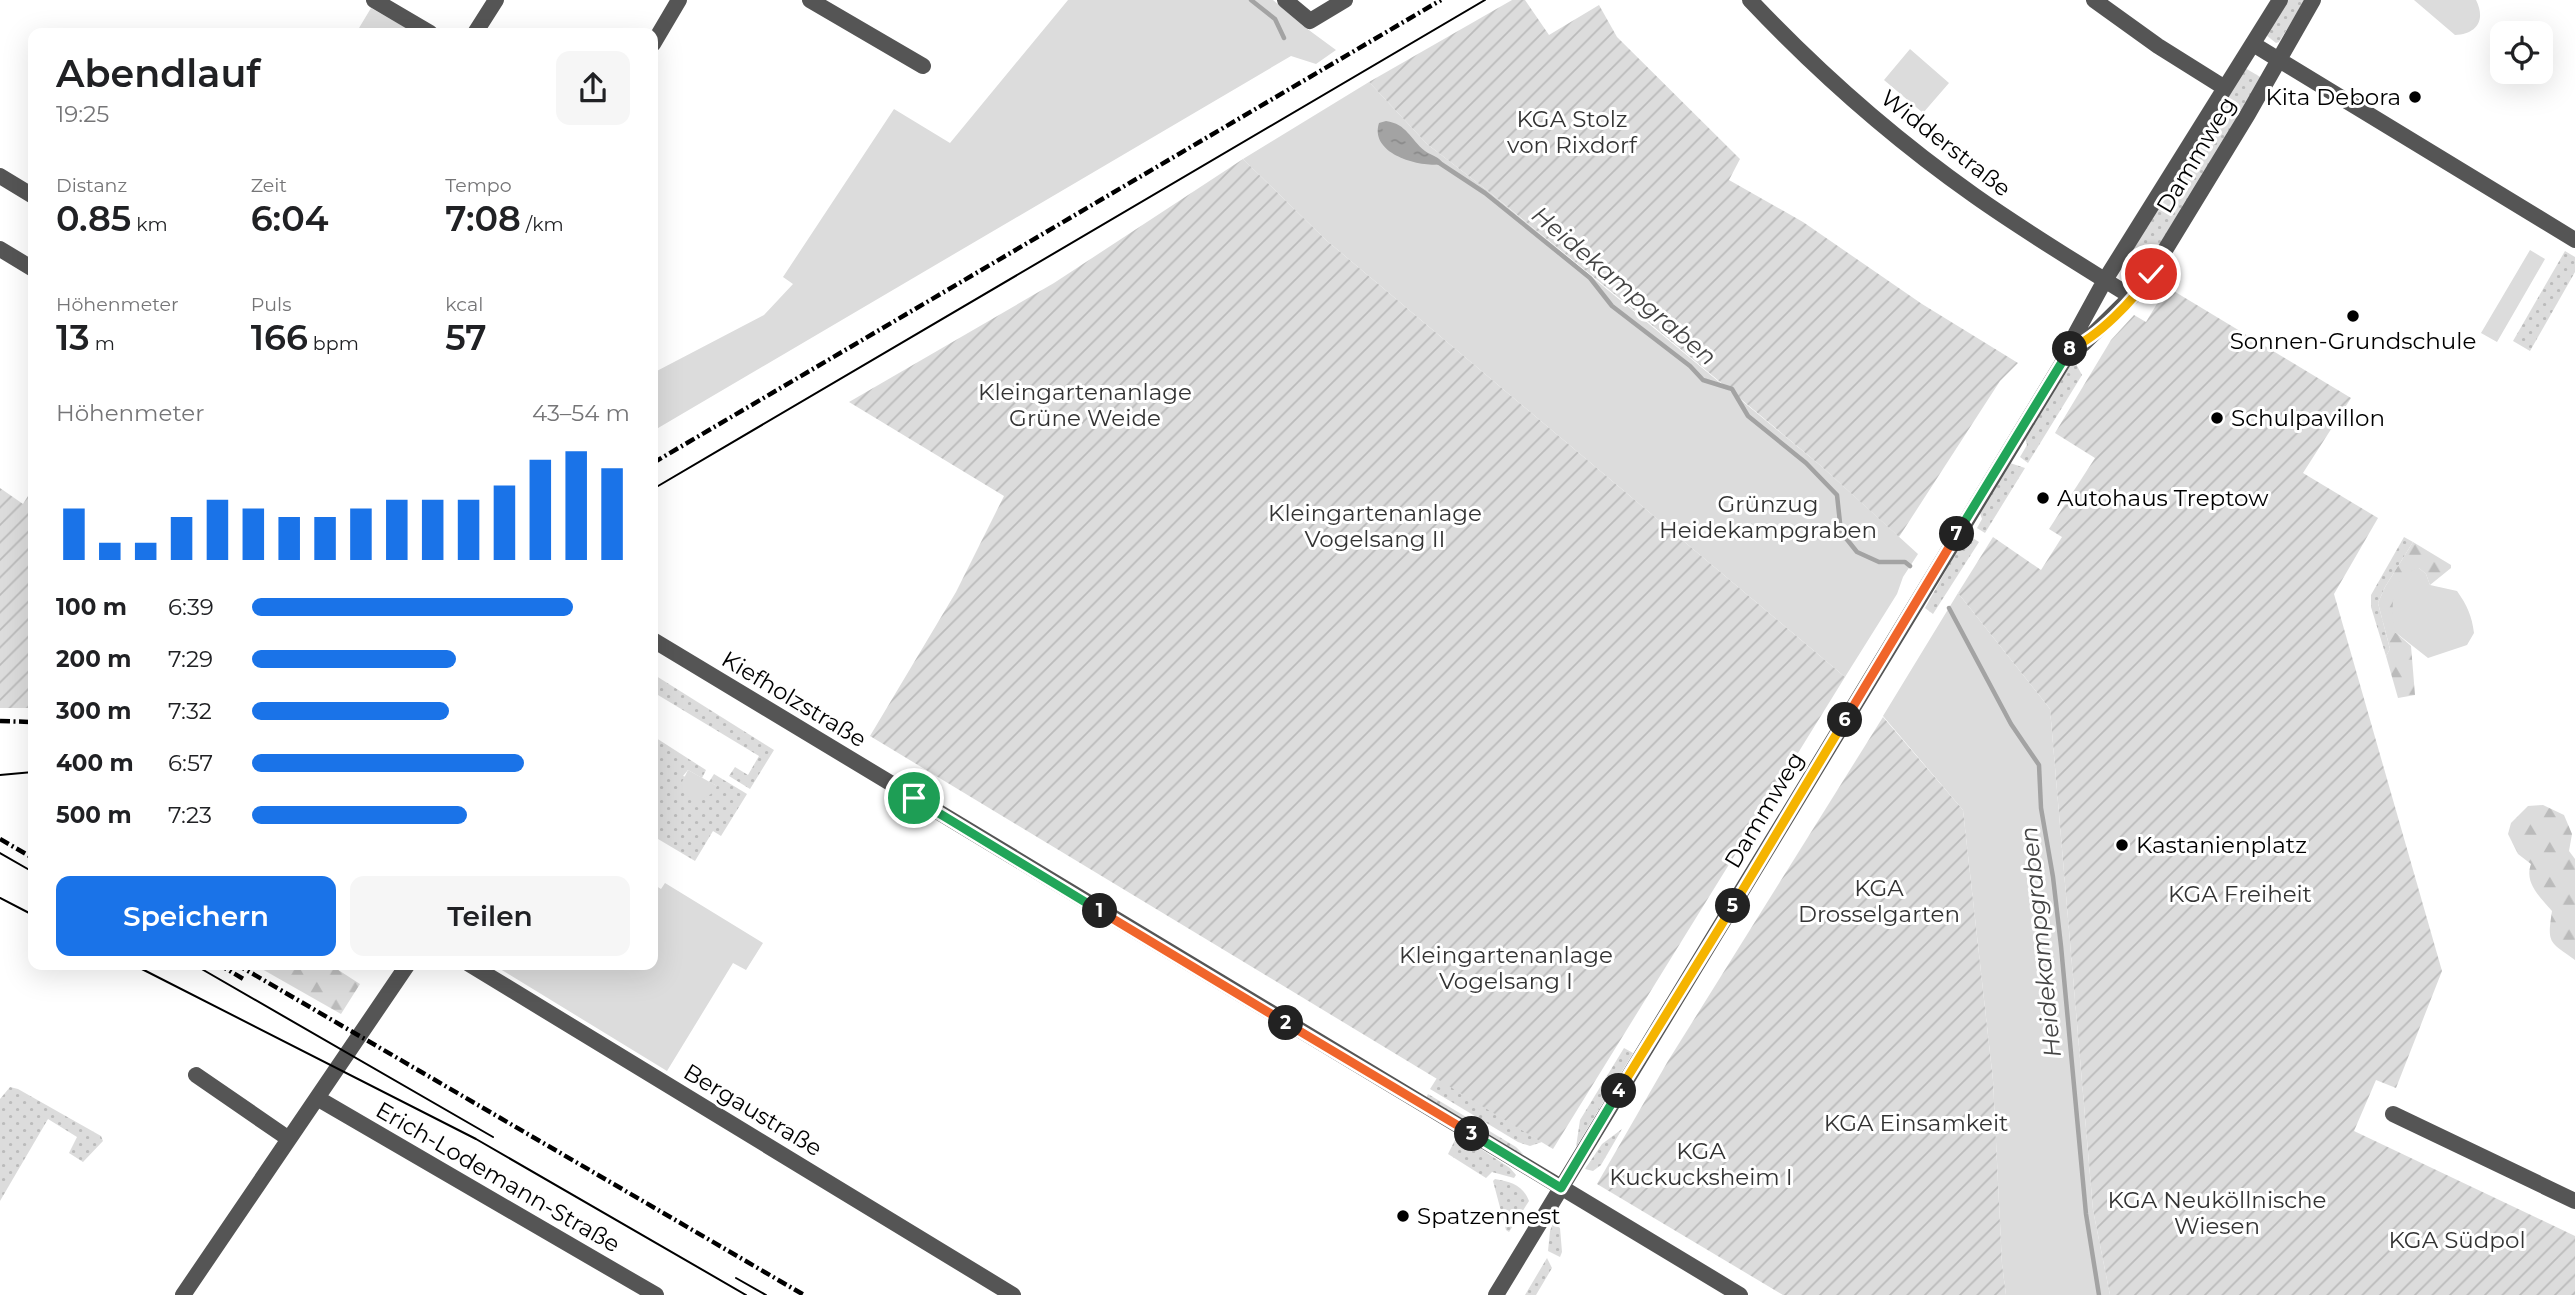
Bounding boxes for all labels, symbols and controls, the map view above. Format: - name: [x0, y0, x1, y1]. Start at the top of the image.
- map controls: [2490, 21, 2553, 84]
- button: locate: [2490, 21, 2553, 84]
- text: Abendlauf: [56, 50, 260, 97]
- button: share: [556, 51, 630, 125]
- place label: Kita Debora: [2265, 83, 2401, 111]
- street label: Widderstraße: [1875, 84, 2017, 202]
- marker: Kita Debora: [2407, 89, 2423, 105]
- street label: Dammweg: [2150, 92, 2242, 218]
- text: 19:25: [56, 100, 109, 128]
- park label: KGA Stolz von Rixdorf: [1507, 105, 1638, 159]
- text: Distanz: [56, 174, 127, 197]
- text: Zeit: [251, 174, 287, 197]
- text: Tempo: [445, 174, 512, 197]
- text: 0.85: [56, 197, 131, 240]
- text: 6:04: [251, 197, 328, 240]
- text: 7:08: [445, 197, 521, 240]
- water label: Heidekampgraben: [1526, 200, 1723, 371]
- text: km: [131, 213, 168, 236]
- text: /km: [521, 213, 564, 236]
- pin: [2121, 244, 2181, 304]
- icon: check: [2132, 255, 2170, 293]
- text: Höhenmeter: [56, 293, 179, 316]
- text: Puls: [251, 293, 291, 316]
- text: kcal: [445, 293, 483, 316]
- marker: Sonnen-Grundschule: [2345, 308, 2361, 324]
- text: 13: [56, 316, 90, 359]
- text: 166: [251, 316, 308, 359]
- text: 57: [445, 316, 487, 359]
- place label: Sonnen-Grundschule: [2230, 327, 2476, 355]
- text: m: [90, 332, 115, 355]
- text: bpm: [308, 332, 359, 355]
- pin: 8: [2052, 332, 2088, 366]
- text: 8: [2063, 337, 2076, 360]
- park label: Kleingartenanlage Grüne Weide: [978, 378, 1192, 432]
- text: Höhenmeter: [56, 399, 204, 427]
- text: 43–54 m: [532, 399, 630, 427]
- place label: Schulpavillon: [2231, 404, 2385, 432]
- marker: Schulpavillon: [2209, 410, 2225, 426]
- place label: Autohaus Treptow: [2057, 484, 2269, 512]
- park label: Grünzug Heidekampgraben: [1659, 490, 1877, 544]
- marker: Autohaus Treptow: [2035, 490, 2051, 506]
- park label: Kleingartenanlage Vogelsang II: [1268, 499, 1482, 553]
- pin: 7: [1940, 516, 1974, 552]
- text: 7: [1951, 522, 1962, 545]
- text: 100 m: [56, 593, 127, 621]
- text: 6:39: [168, 593, 214, 621]
- text: 200 m: [56, 645, 131, 673]
- text: 7:29: [168, 645, 213, 673]
- street label: Kiefholzstraße: [717, 645, 871, 753]
- text: 300 m: [56, 697, 132, 725]
- text: 7:32: [168, 697, 212, 725]
- pin: 6: [1828, 702, 1862, 738]
- text: 6: [1838, 708, 1851, 731]
- street label: Dammweg: [1718, 747, 1810, 873]
- text: 400 m: [56, 749, 134, 777]
- text: 6:57: [168, 749, 213, 777]
- pin: [884, 768, 944, 828]
- icon: arrive: [895, 779, 933, 817]
- text: 500 m: [56, 801, 132, 829]
- text: 7:23: [168, 801, 212, 829]
- water label: Heidekampgraben: [2014, 825, 2067, 1059]
- place label: Kastanienplatz: [2136, 831, 2307, 859]
- marker: Kastanienplatz: [2114, 837, 2130, 853]
- park label: KGA Drosselgarten: [1798, 874, 1960, 928]
- button: Speichern: [56, 876, 336, 956]
- button: Teilen: [350, 876, 630, 956]
- park label: KGA Freiheit: [2168, 880, 2312, 908]
- pin: 5: [1716, 888, 1750, 923]
- pin: 1: [1082, 894, 1118, 928]
- text: 5: [1727, 894, 1738, 917]
- text: 1: [1096, 899, 1103, 922]
- park label: Kleingartenanlage Vogelsang I: [1399, 941, 1613, 995]
- pin: 2: [1268, 1006, 1304, 1040]
- text: 2: [1280, 1011, 1291, 1034]
- street label: Bergaustraße: [679, 1058, 827, 1162]
- pin: 4: [1602, 1074, 1636, 1108]
- text: 4: [1612, 1079, 1625, 1102]
- street label: Erich-Lodemann-Straße: [371, 1096, 625, 1258]
- park label: KGA Einsamkeit: [1824, 1109, 2008, 1137]
- pin: 3: [1454, 1116, 1490, 1152]
- text: 3: [1466, 1122, 1477, 1145]
- park label: KGA Kuckucksheim I: [1609, 1137, 1793, 1191]
- park label: KGA Neuköllnische Wiesen: [2107, 1186, 2327, 1240]
- place label: Spatzennest: [1417, 1202, 1561, 1230]
- marker: Spatzennest: [1395, 1208, 1411, 1224]
- park label: KGA Südpol: [2388, 1226, 2526, 1254]

